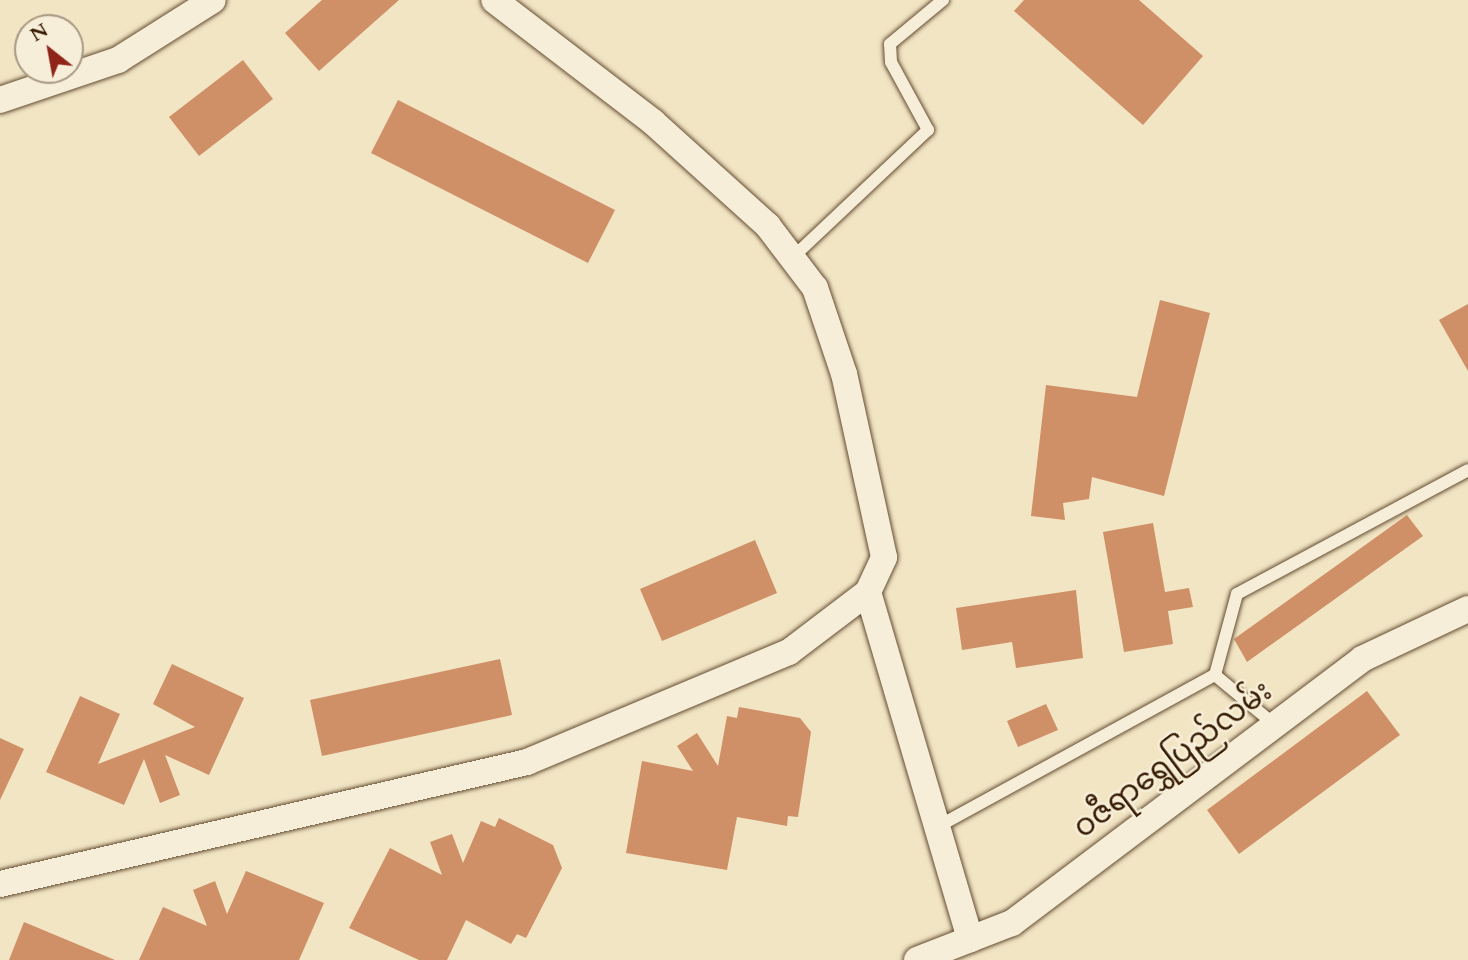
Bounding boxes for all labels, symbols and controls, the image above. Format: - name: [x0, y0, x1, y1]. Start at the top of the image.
- north arrow: [14, 14, 84, 84]
- text: N: [25, 17, 53, 48]
- street label: ဝဇီရာရွှေပြည်လမ်း: [1067, 674, 1279, 846]

